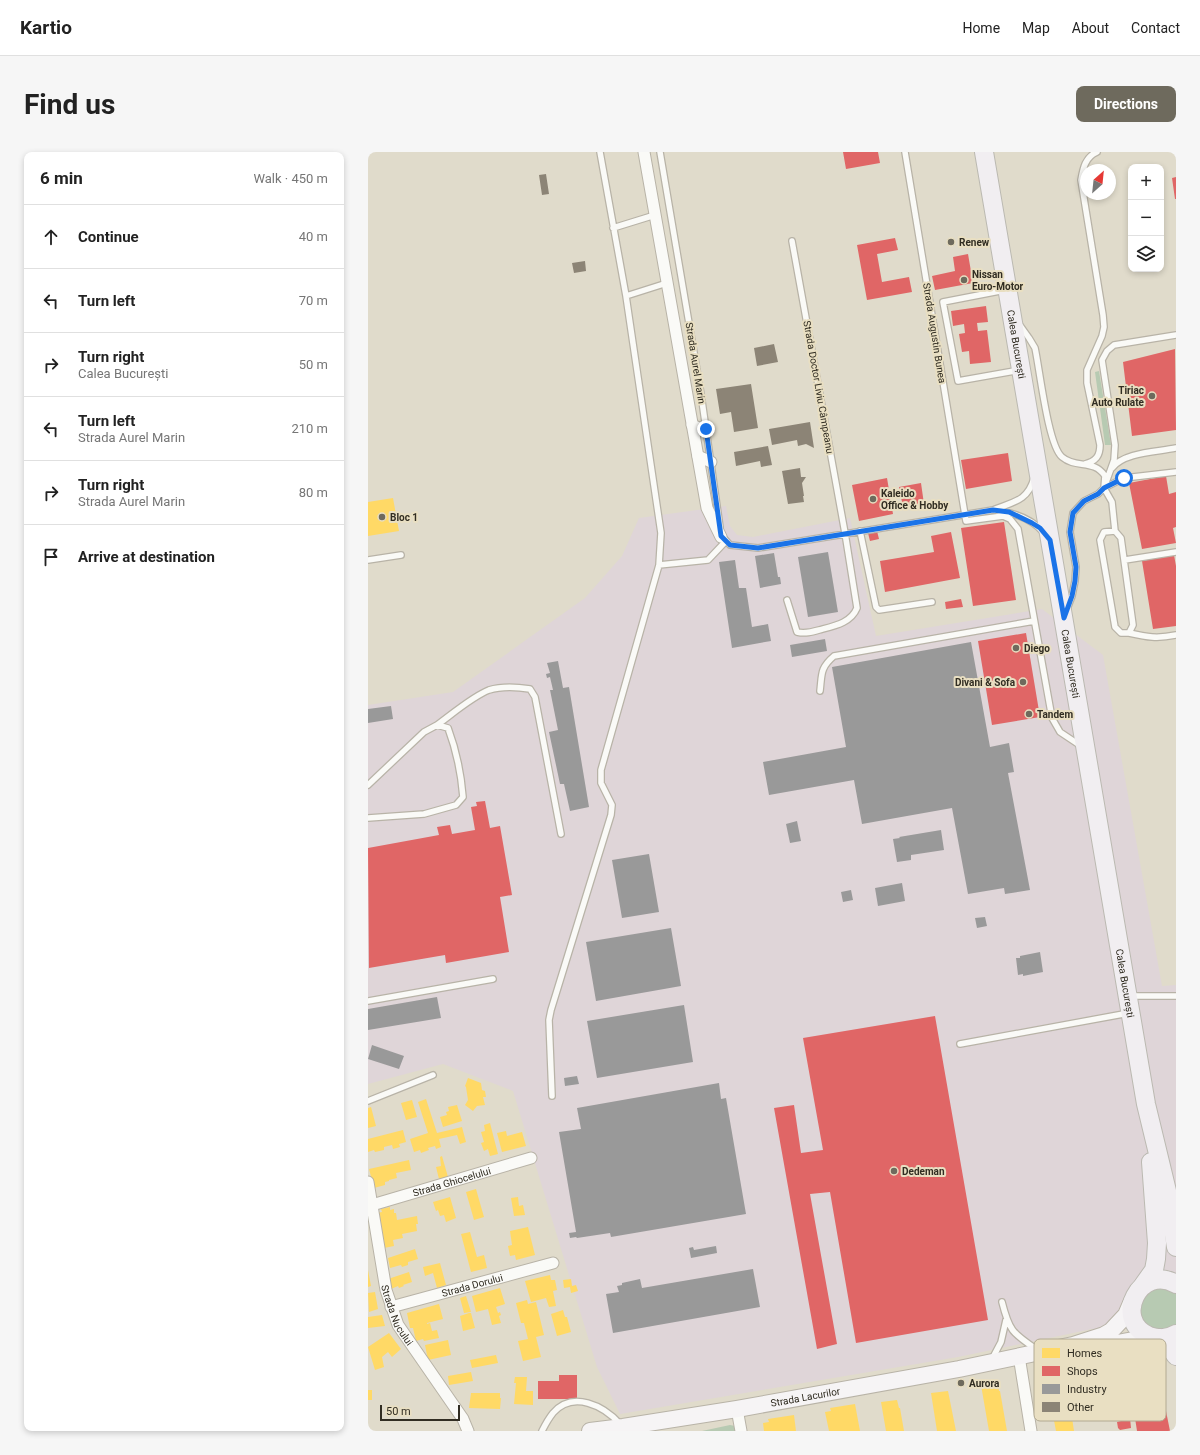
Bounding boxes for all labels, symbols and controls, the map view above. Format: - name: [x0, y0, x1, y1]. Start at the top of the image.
- text: Kartio: [20, 16, 72, 39]
- text: Home: [962, 20, 1000, 36]
- text: Map: [1022, 20, 1050, 36]
- text: About: [1072, 20, 1109, 36]
- text: Contact: [1131, 20, 1180, 36]
- button: Directions: [1076, 86, 1176, 122]
- text: Find us: [24, 88, 115, 121]
- north arrow: [1080, 164, 1116, 200]
- map controls: [1128, 164, 1164, 272]
- button: +: [1128, 164, 1164, 200]
- text: 6 min: [40, 168, 83, 188]
- text: Walk · 450 m: [253, 171, 328, 186]
- button: −: [1128, 200, 1164, 236]
- icon: ahead: [40, 226, 62, 248]
- text: Continue: [78, 228, 139, 246]
- text: 40 m: [299, 229, 328, 244]
- button: layers: [1128, 236, 1164, 272]
- marker: Renew: [946, 237, 956, 247]
- place label: Renew: [959, 237, 990, 248]
- place label: Nissan Euro-Motor: [972, 269, 1024, 292]
- marker: Nissan Euro-Motor: [959, 275, 969, 285]
- street label: Strada Augustin Bunea: [921, 282, 948, 384]
- icon: left: [40, 290, 62, 312]
- text: Turn left: [78, 292, 135, 310]
- text: 70 m: [299, 293, 328, 308]
- street label: Calea București: [1005, 309, 1027, 380]
- street label: Strada Doctor Liviu Câmpeanu: [801, 320, 836, 454]
- street label: Strada Aurel Marin: [684, 322, 707, 405]
- text: Turn right: [78, 348, 144, 366]
- icon: right: [40, 354, 62, 376]
- text: 50 m: [299, 357, 328, 372]
- text: Calea București: [78, 366, 168, 381]
- place label: Tiriac Auto Rulate: [1092, 385, 1145, 408]
- marker: Tiriac Auto Rulate: [1147, 391, 1157, 401]
- text: Turn left: [78, 412, 135, 430]
- icon: left: [40, 418, 62, 440]
- route end: [697, 420, 715, 438]
- text: 210 m: [291, 421, 328, 436]
- text: Strada Aurel Marin: [78, 430, 185, 445]
- route start: [1115, 469, 1133, 487]
- text: Turn right: [78, 476, 144, 494]
- icon: right: [40, 482, 62, 504]
- text: 80 m: [299, 485, 328, 500]
- place label: Kaleido Office & Hobby: [881, 488, 949, 511]
- text: Strada Aurel Marin: [78, 494, 185, 509]
- marker: Kaleido Office & Hobby: [868, 494, 878, 504]
- marker: Bloc 1: [377, 512, 387, 522]
- place label: Bloc 1: [390, 512, 418, 523]
- icon: arrive: [40, 546, 62, 568]
- text: Arrive at destination: [78, 548, 215, 566]
- street label: Calea București: [1059, 628, 1082, 699]
- marker: Diego: [1011, 643, 1021, 653]
- place label: Diego: [1024, 643, 1050, 654]
- place label: Divani & Sofa: [955, 677, 1016, 688]
- marker: Divani & Sofa: [1018, 677, 1028, 687]
- marker: Tandem: [1024, 709, 1034, 719]
- place label: Tandem: [1037, 709, 1073, 720]
- street label: Calea București: [1114, 948, 1136, 1018]
- street label: Strada Ghiocelului: [411, 1165, 492, 1199]
- marker: Dedeman: [889, 1166, 899, 1176]
- place label: Dedeman: [902, 1166, 945, 1177]
- street label: Strada Dorului: [440, 1272, 504, 1299]
- street label: Strada Nucului: [379, 1284, 415, 1347]
- legend: [1034, 1339, 1166, 1421]
- text: Homes: [1067, 1347, 1103, 1360]
- text: Shops: [1067, 1365, 1098, 1378]
- marker: Aurora: [956, 1378, 966, 1388]
- place label: Aurora: [969, 1378, 1000, 1389]
- text: Industry: [1067, 1383, 1107, 1396]
- street label: Strada Lacurilor: [770, 1385, 842, 1409]
- text: Other: [1067, 1401, 1094, 1414]
- scale bar: [380, 1403, 460, 1422]
- text: 50 m: [386, 1405, 411, 1418]

